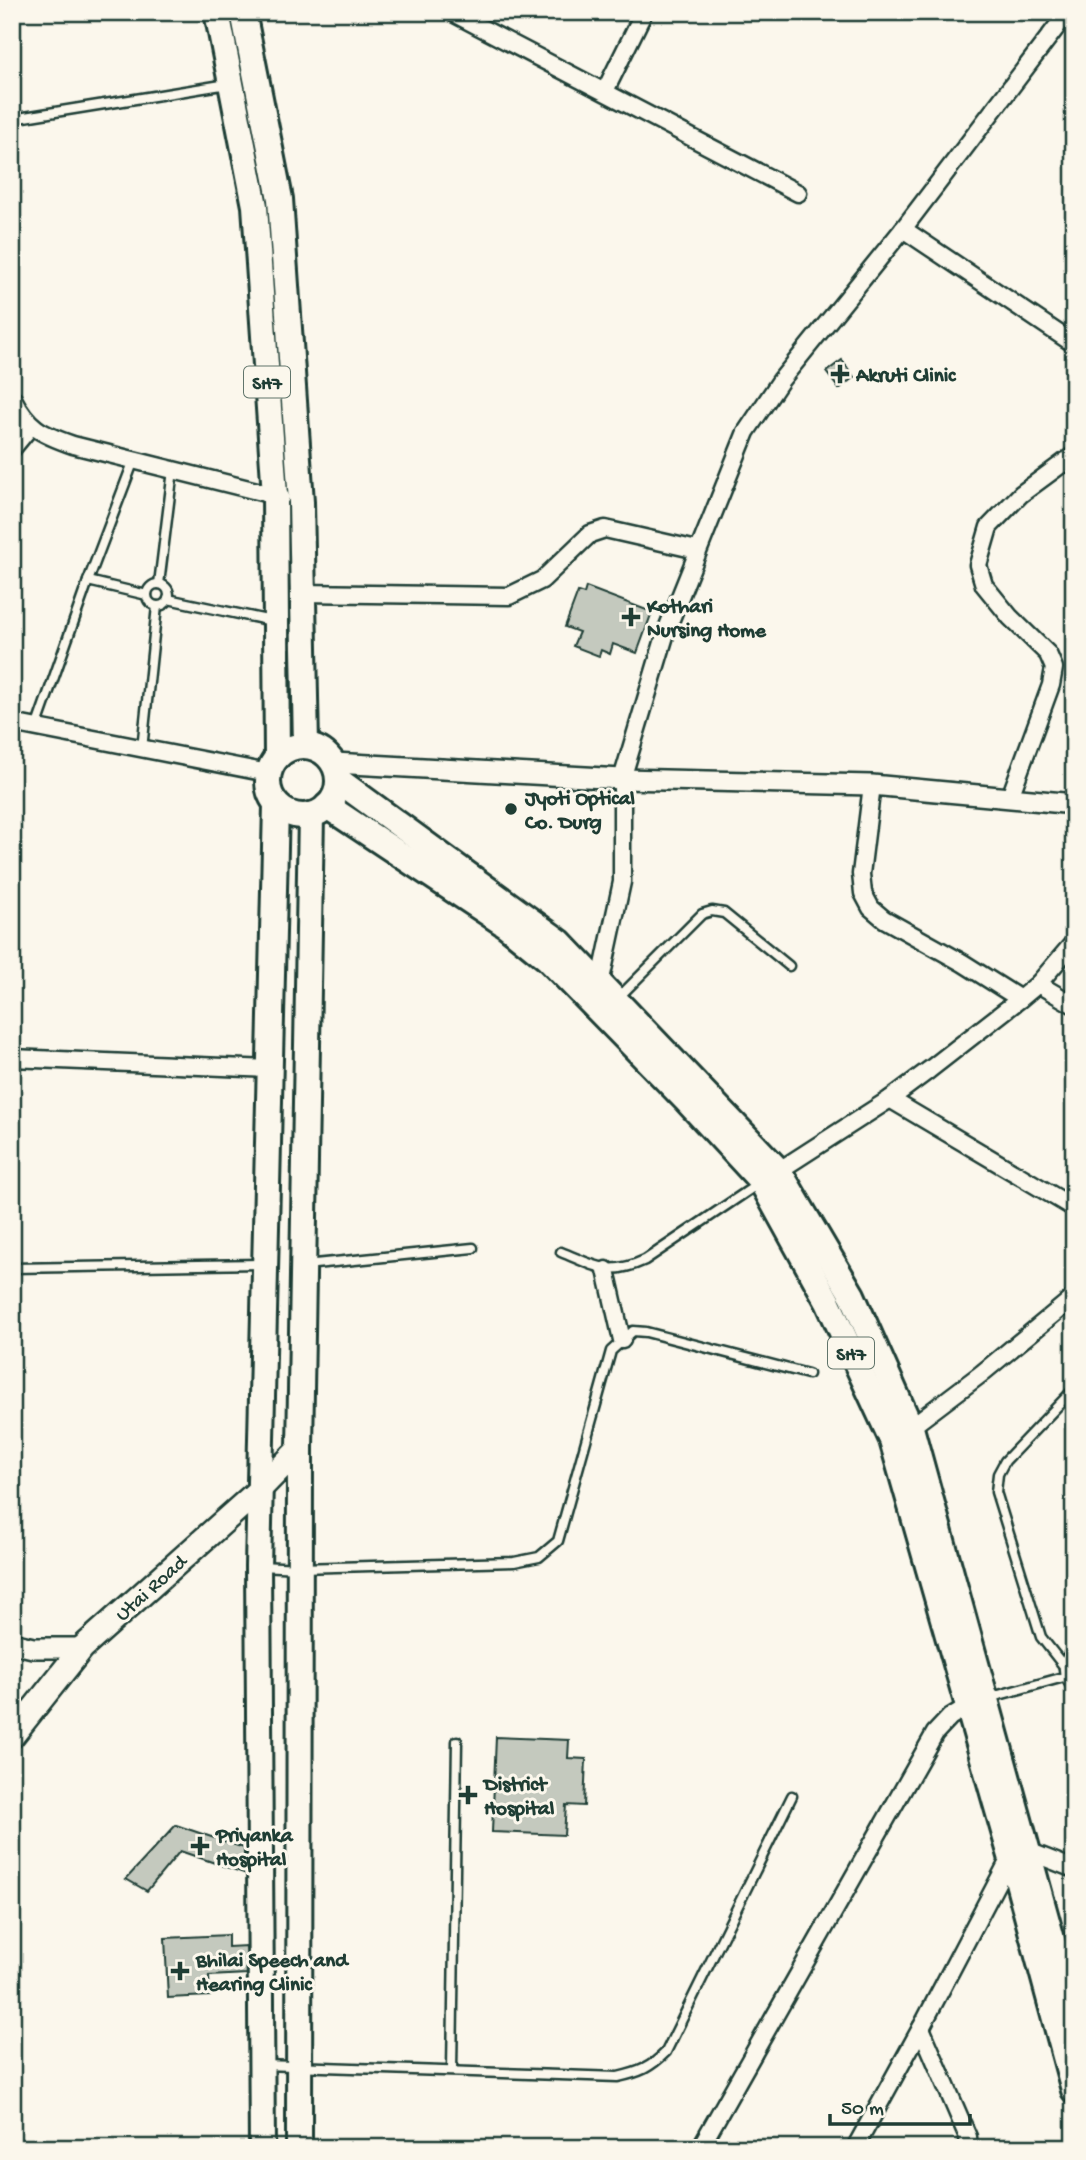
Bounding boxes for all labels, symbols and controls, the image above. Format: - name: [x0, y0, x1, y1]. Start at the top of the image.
- marker: Akruti Clinic: [830, 364, 850, 384]
- place label: Akruti Clinic: [855, 365, 957, 390]
- road number: SH7: [244, 366, 290, 398]
- place label: Kothari Nursing Home: [646, 596, 767, 645]
- marker: Kothari Nursing Home: [621, 607, 641, 627]
- place label: Jyoti Optical Co. Durg: [524, 788, 635, 837]
- marker: Jyoti Optical Co. Durg: [503, 801, 519, 817]
- road number: SH7: [828, 1338, 874, 1368]
- street label: Utai Road: [111, 1550, 195, 1628]
- place label: District Hospital: [482, 1774, 555, 1823]
- marker: District Hospital: [458, 1785, 478, 1805]
- place label: Priyanka Hospital: [215, 1825, 294, 1874]
- marker: Priyanka Hospital: [190, 1836, 210, 1856]
- place label: Bhilai Speech and Hearing Clinic: [195, 1950, 350, 1999]
- marker: Bhilai Speech and Hearing Clinic: [170, 1961, 190, 1981]
- scale bar: [830, 2083, 970, 2127]
- text: 50 m: [841, 2098, 884, 2123]

